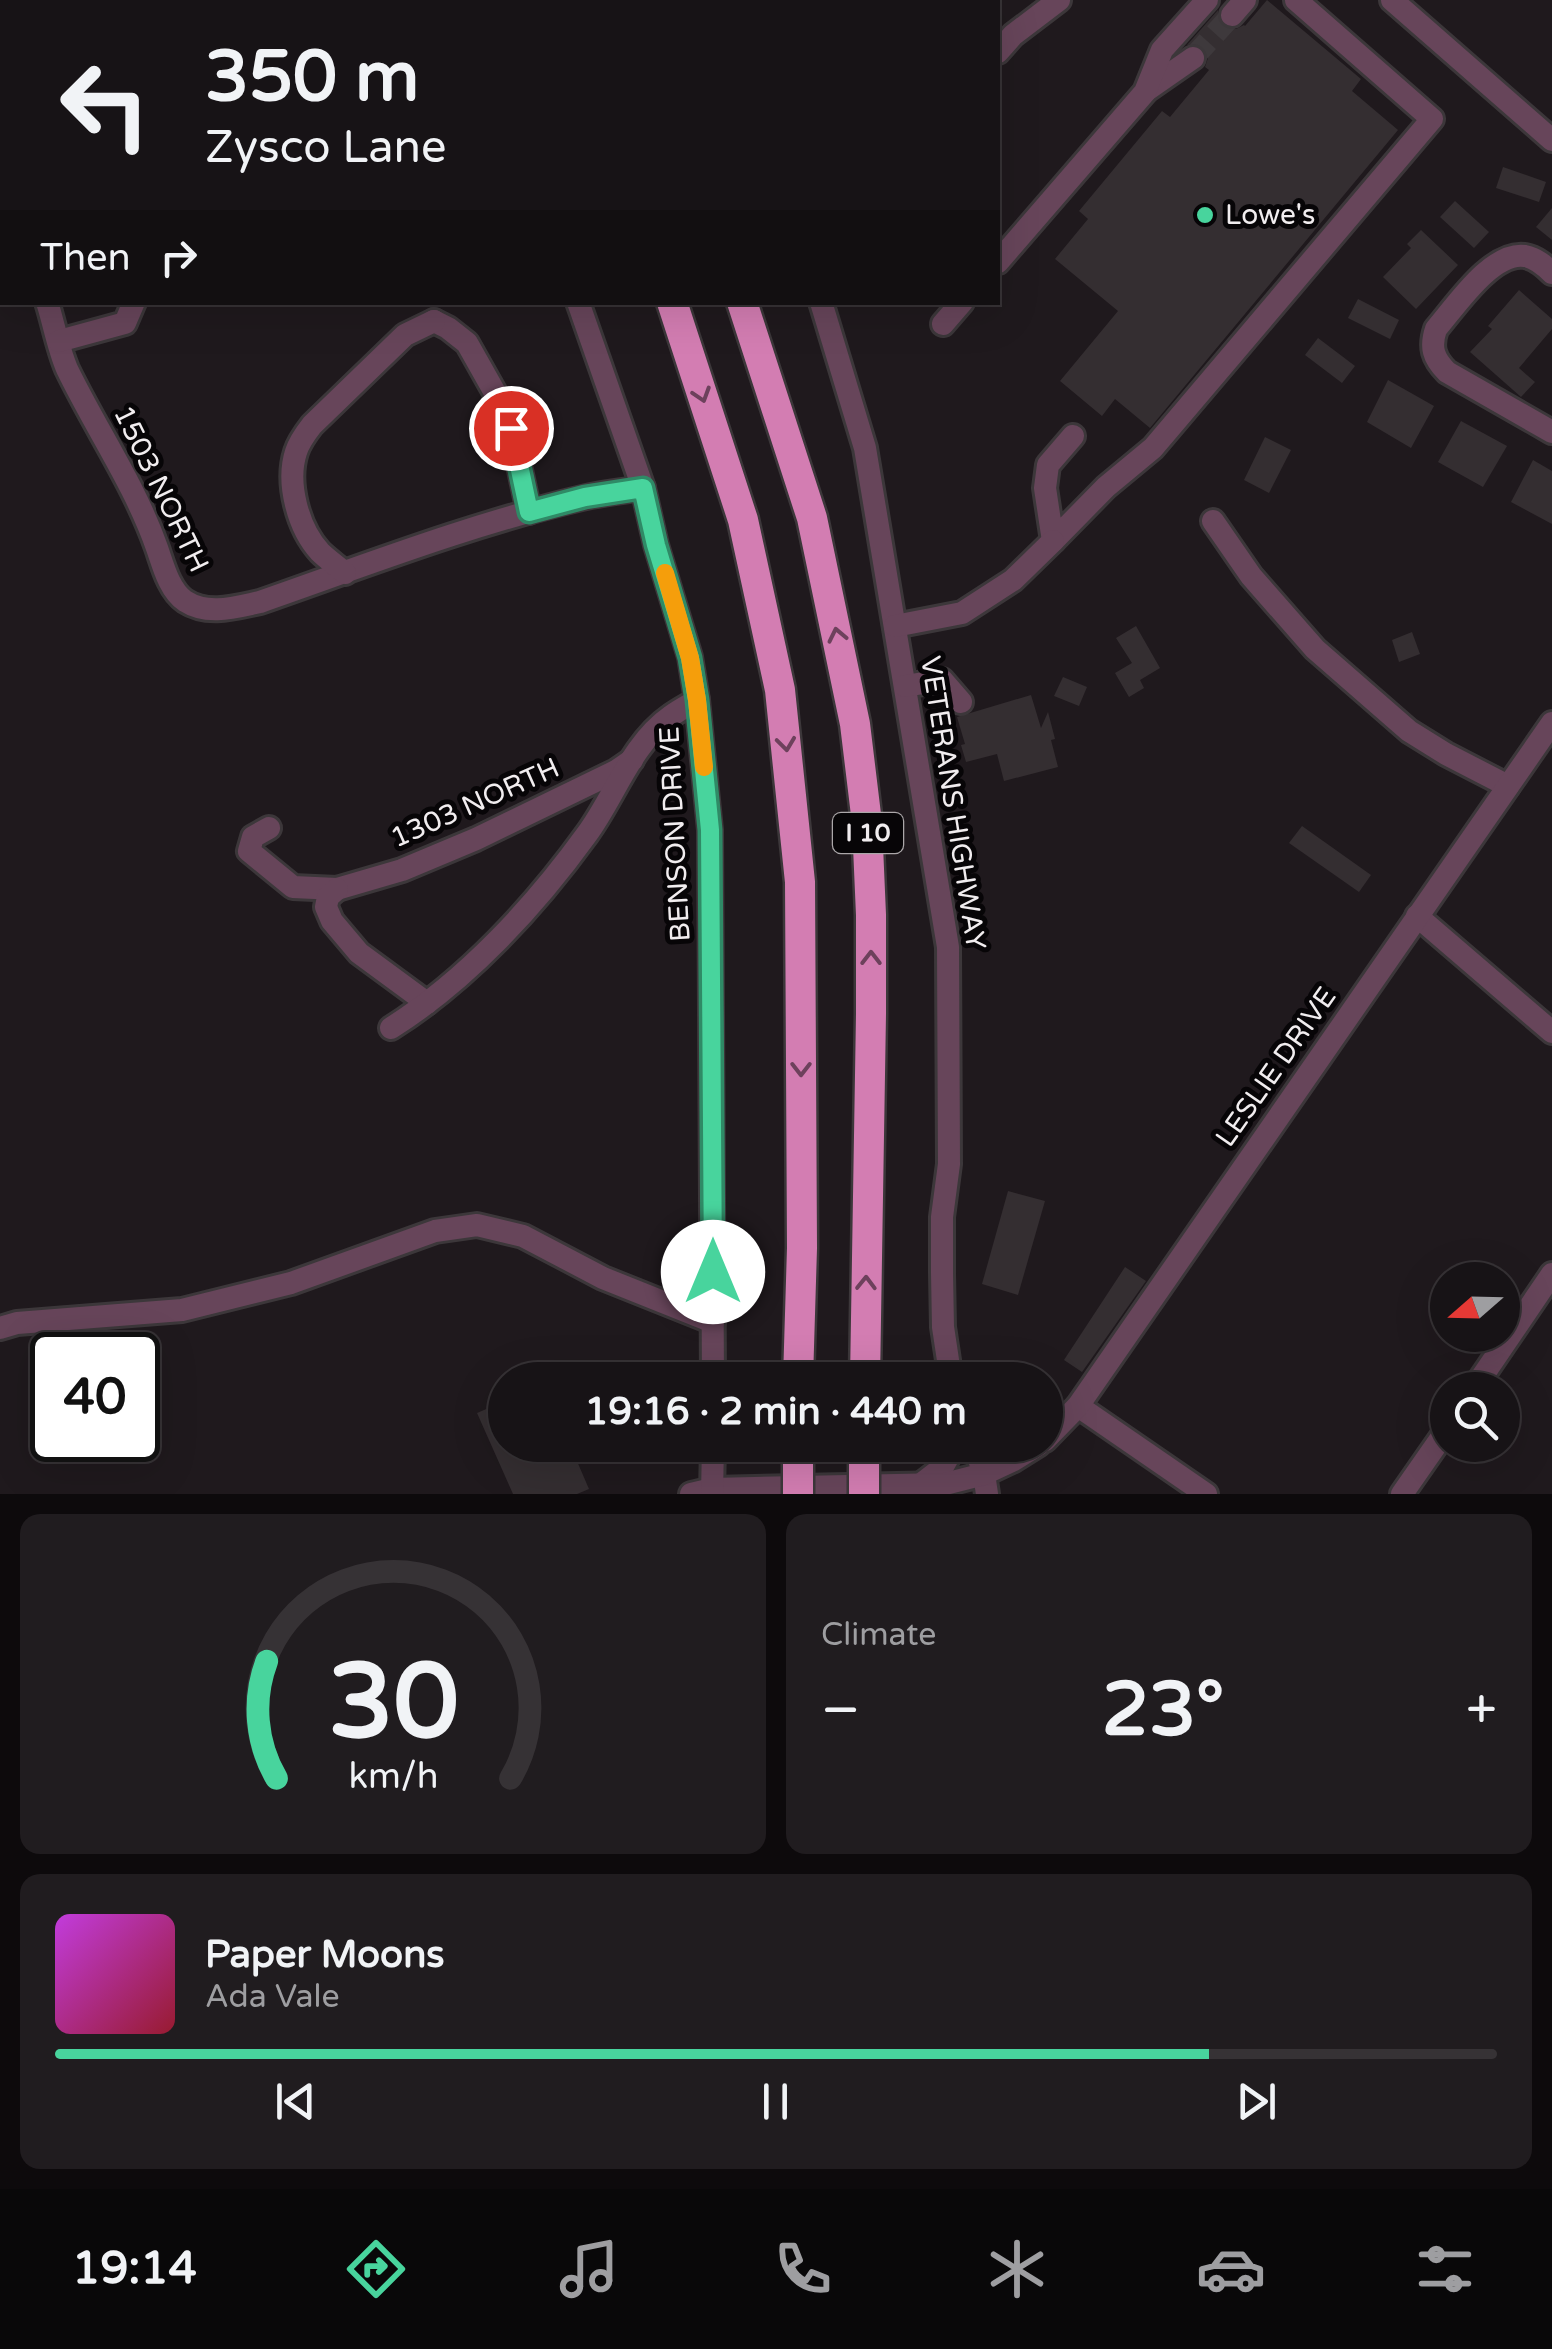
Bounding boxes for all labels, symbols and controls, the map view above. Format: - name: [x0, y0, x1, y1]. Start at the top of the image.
- text: 350 m: [205, 36, 419, 120]
- icon: left: [40, 40, 170, 170]
- text: Zysco Lane: [205, 121, 446, 175]
- place label: Lowe's: [1225, 198, 1315, 232]
- marker: Lowe's: [1194, 204, 1216, 226]
- icon: right: [151, 230, 206, 285]
- text: Then: [40, 235, 131, 281]
- pin: [469, 386, 554, 471]
- one-way arrow: [691, 386, 711, 403]
- street label: 1503 NORTH: [106, 400, 216, 578]
- icon: arrive: [484, 401, 539, 456]
- one-way arrow: [828, 627, 849, 644]
- street label: VETERANS HIGHWAY: [913, 654, 993, 952]
- street label: BENSON DRIVE: [652, 725, 698, 943]
- one-way arrow: [775, 737, 796, 753]
- street label: 1303 NORTH: [385, 751, 565, 855]
- road number: I 10: [833, 813, 903, 853]
- one-way arrow: [860, 949, 882, 964]
- street label: LESLIE DRIVE: [1209, 981, 1343, 1153]
- one-way arrow: [790, 1062, 812, 1077]
- position arrow: [661, 1220, 765, 1324]
- north arrow: [1430, 1262, 1520, 1352]
- map controls: [1430, 1262, 1520, 1462]
- one-way arrow: [855, 1274, 877, 1290]
- speed limit sign: 40: [30, 1332, 160, 1462]
- button: search: [1430, 1372, 1520, 1462]
- text: 19:16 · 2 min · 440 m: [584, 1389, 967, 1435]
- text: Climate: [821, 1616, 936, 1654]
- text: 30: [328, 1641, 458, 1766]
- text: 23°: [1102, 1665, 1224, 1755]
- text: −: [821, 1678, 860, 1744]
- text: +: [1466, 1678, 1497, 1744]
- text: km/h: [348, 1755, 438, 1798]
- text: Paper Moons: [205, 1932, 445, 1978]
- text: Ada Vale: [205, 1978, 340, 2016]
- icon: previous: [268, 2074, 323, 2129]
- icon: pause: [748, 2074, 803, 2129]
- icon: next: [1229, 2074, 1284, 2129]
- icon: directions: [341, 2234, 411, 2304]
- icon: music: [554, 2234, 624, 2304]
- icon: phone: [768, 2234, 838, 2304]
- icon: climate: [982, 2234, 1052, 2304]
- icon: car: [1196, 2234, 1266, 2304]
- icon: filters: [1410, 2234, 1480, 2304]
- text: 19:14: [72, 2242, 197, 2296]

